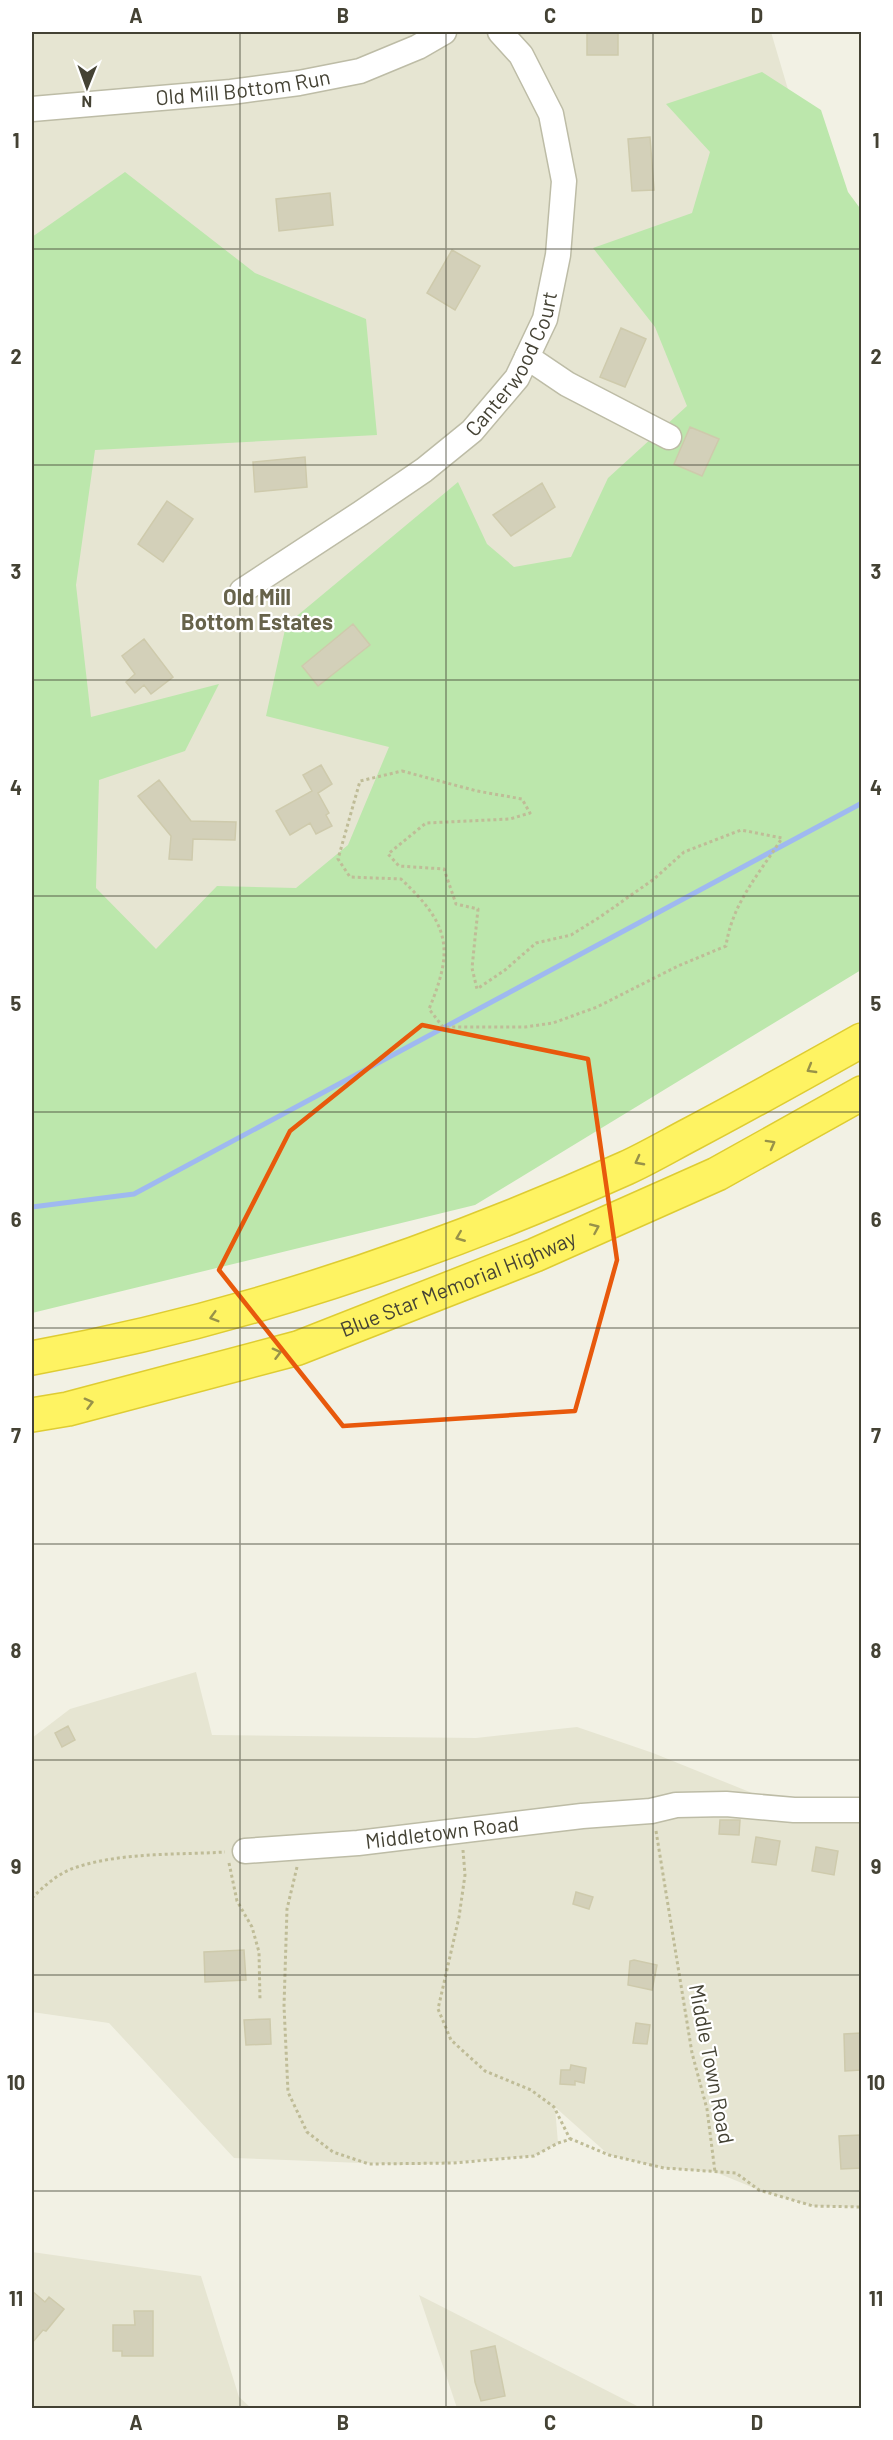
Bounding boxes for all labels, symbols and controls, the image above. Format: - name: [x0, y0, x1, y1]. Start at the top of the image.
- text: A: [129, 3, 143, 27]
- text: B: [337, 3, 349, 27]
- text: C: [544, 3, 556, 27]
- text: D: [751, 3, 763, 27]
- north arrow: [57, 57, 117, 117]
- street label: Old Mill Bottom Run: [154, 63, 332, 109]
- text: N: [81, 93, 92, 112]
- text: 1: [12, 128, 20, 152]
- text: 1: [872, 128, 880, 152]
- street label: Canterwood Court: [459, 289, 561, 441]
- text: 2: [10, 344, 22, 368]
- text: 2: [870, 344, 882, 368]
- text: 3: [11, 559, 21, 583]
- text: 3: [871, 559, 881, 583]
- district label: Old Mill Bottom Estates: [181, 583, 333, 634]
- text: 4: [10, 775, 22, 799]
- text: 4: [870, 775, 882, 799]
- text: 5: [11, 991, 22, 1015]
- text: 5: [871, 991, 882, 1015]
- one-way arrow: [807, 1061, 817, 1073]
- one-way arrow: [765, 1140, 775, 1151]
- one-way arrow: [635, 1154, 645, 1165]
- text: 6: [11, 1207, 22, 1231]
- text: 6: [871, 1207, 882, 1231]
- street label: Blue Star Memorial Highway: [336, 1224, 580, 1341]
- one-way arrow: [589, 1224, 600, 1236]
- one-way arrow: [455, 1230, 466, 1242]
- one-way arrow: [210, 1310, 220, 1323]
- one-way arrow: [272, 1348, 282, 1361]
- one-way arrow: [83, 1398, 94, 1410]
- text: 7: [11, 1423, 21, 1447]
- text: 7: [871, 1423, 881, 1447]
- text: 8: [11, 1638, 22, 1662]
- text: 8: [871, 1638, 882, 1662]
- street label: Middletown Road: [364, 1810, 520, 1853]
- text: 9: [11, 1854, 21, 1878]
- text: 9: [871, 1854, 881, 1878]
- street label: Middle Town Road: [685, 1982, 740, 2146]
- text: 10: [7, 2070, 25, 2094]
- text: 10: [867, 2070, 885, 2094]
- text: 11: [9, 2286, 23, 2310]
- text: 11: [869, 2286, 883, 2310]
- text: A: [129, 2410, 143, 2434]
- text: B: [337, 2410, 349, 2434]
- text: C: [544, 2410, 556, 2434]
- text: D: [751, 2410, 763, 2434]

